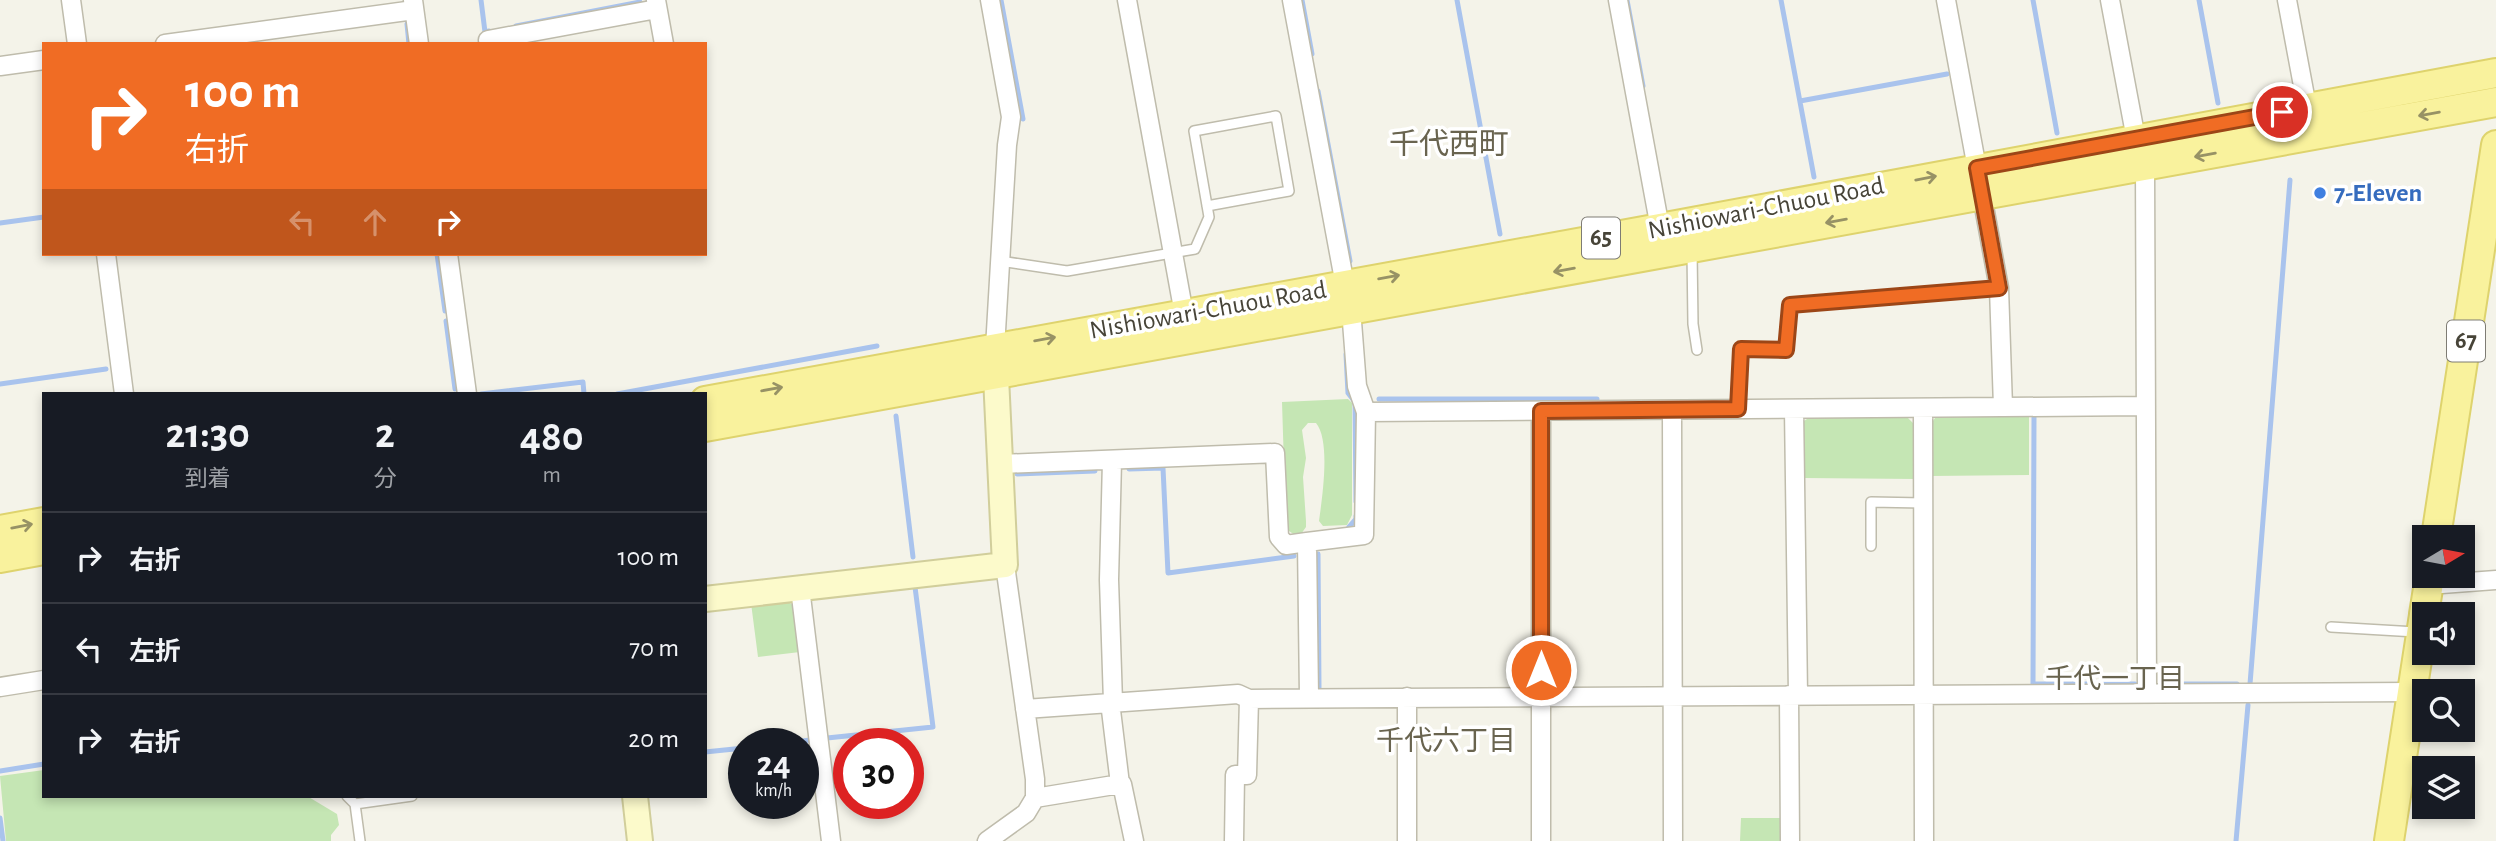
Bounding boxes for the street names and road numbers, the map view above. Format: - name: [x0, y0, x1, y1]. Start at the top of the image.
- street label: Nishiowari-Chuou Road: [1646, 172, 1886, 244]
- road number: 65: [1582, 218, 1620, 258]
- street label: Nishiowari-Chuou Road: [1088, 276, 1328, 344]
- road number: 67: [2447, 320, 2485, 362]

